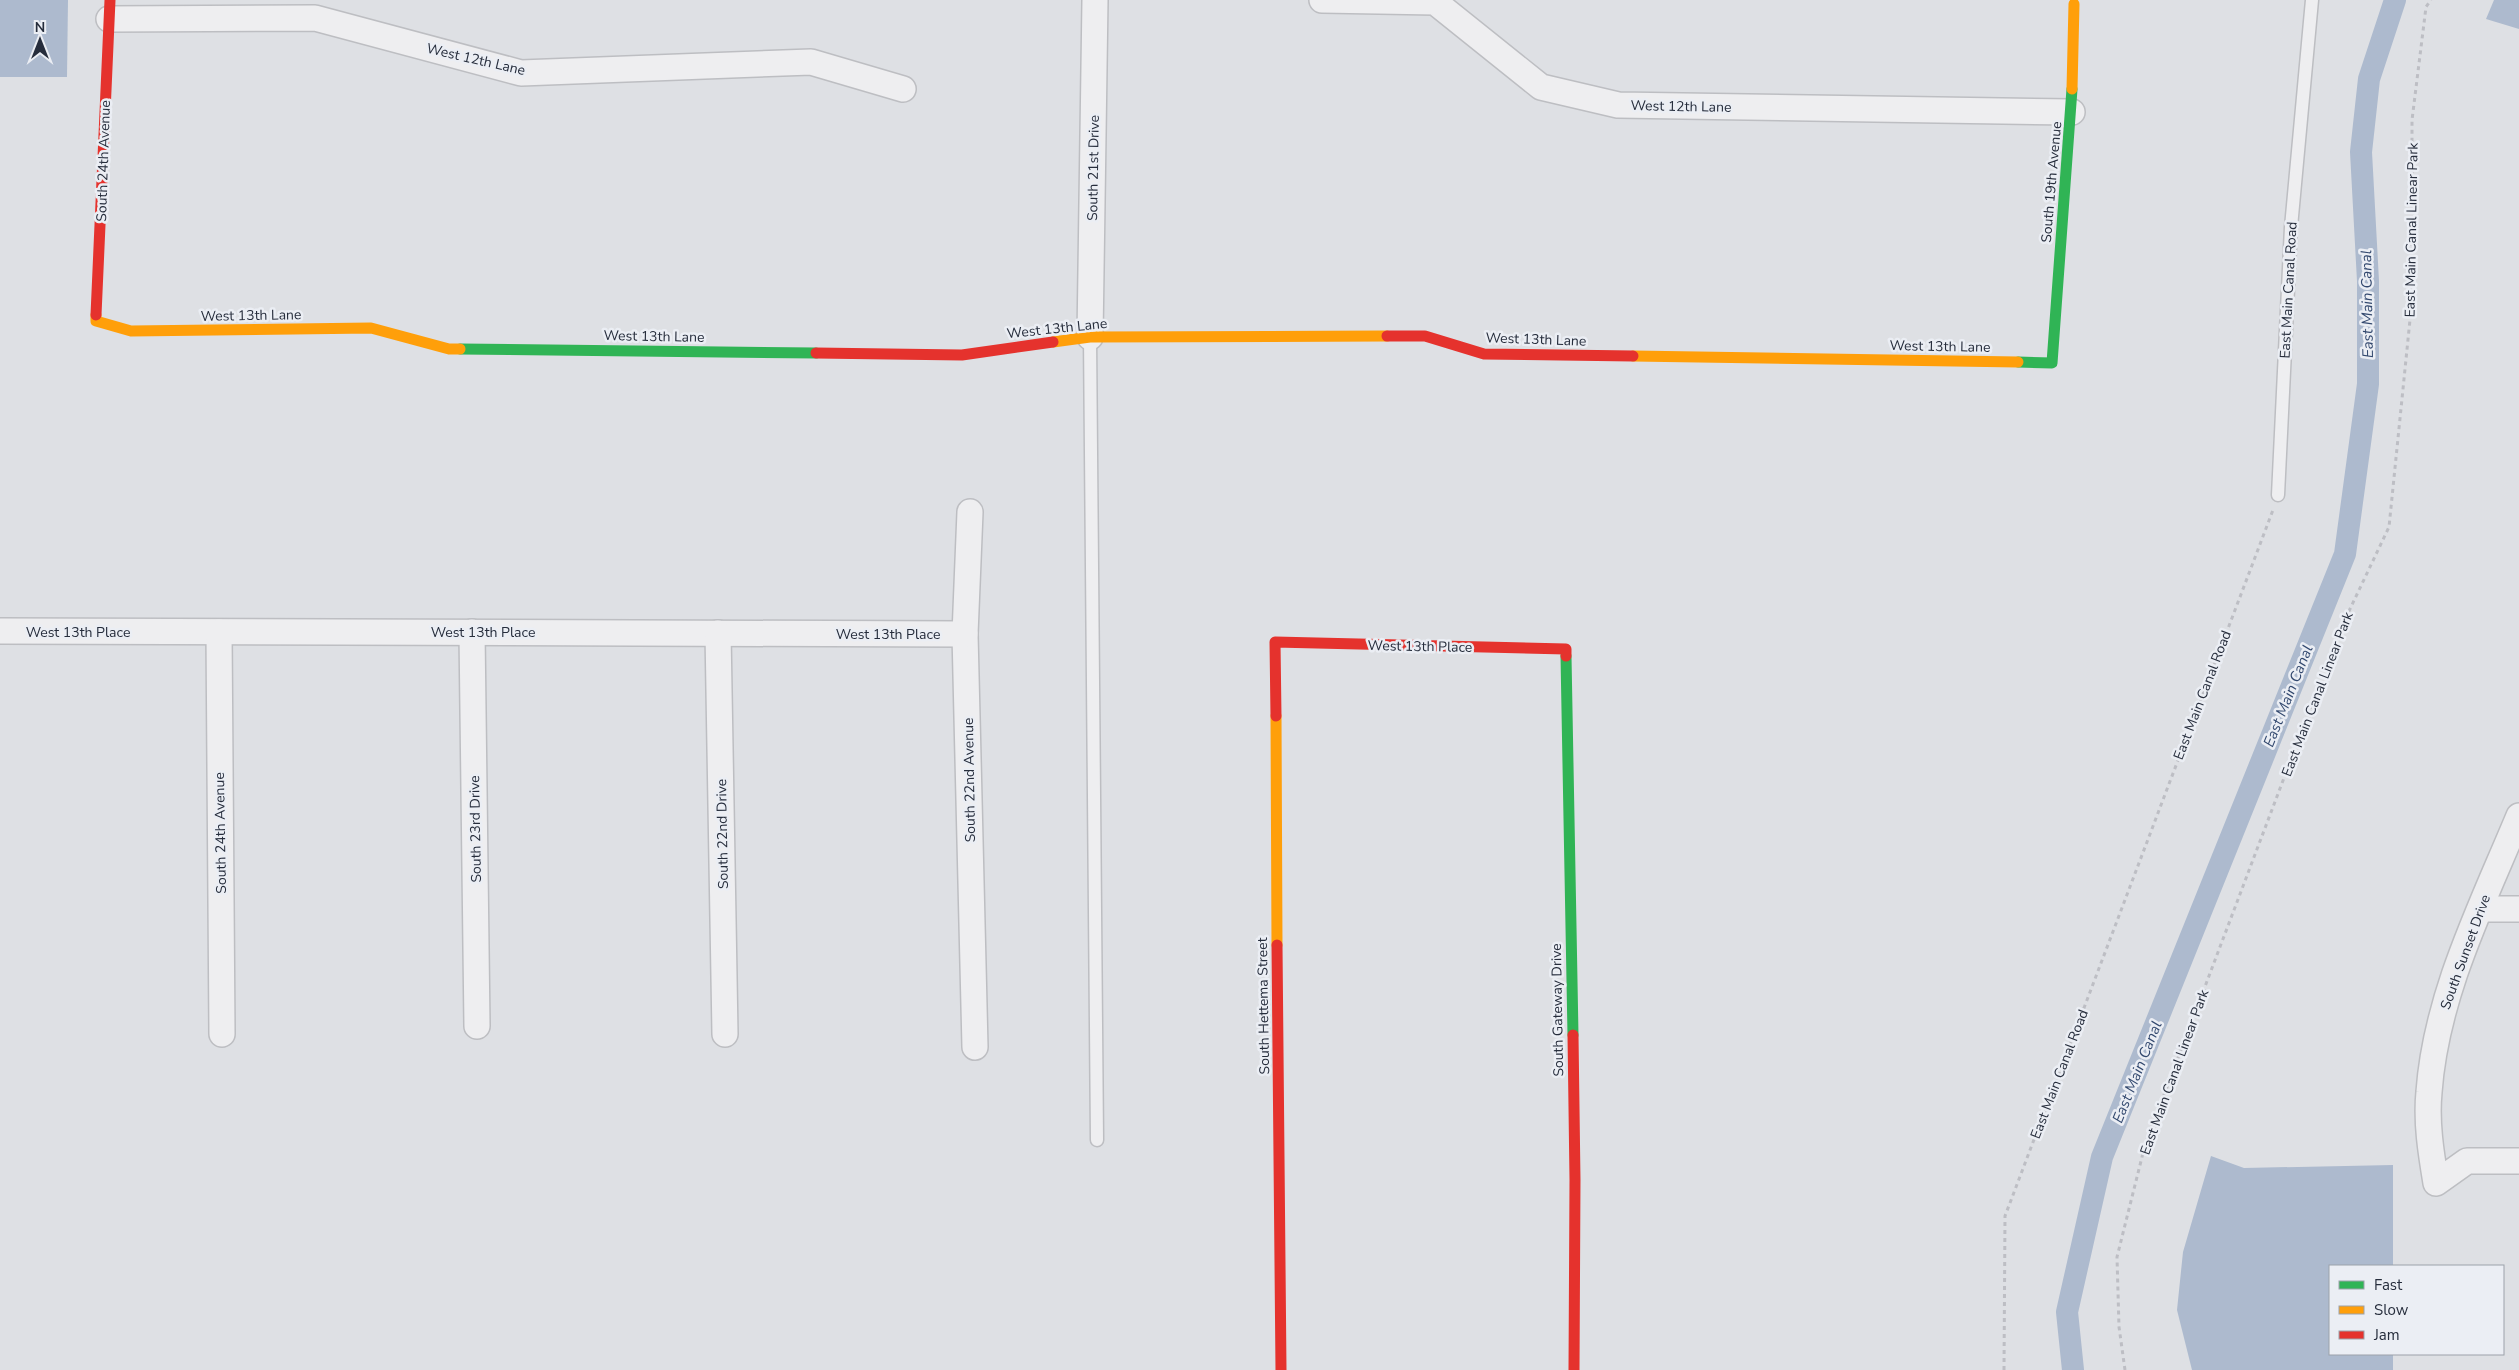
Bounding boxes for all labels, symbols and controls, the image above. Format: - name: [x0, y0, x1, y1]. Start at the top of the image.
- north arrow: [15, 15, 65, 65]
- text: N: [35, 18, 45, 37]
- street label: West 12th Lane: [425, 39, 527, 80]
- street label: West 12th Lane: [1630, 96, 1732, 117]
- street label: South 24th Avenue: [92, 100, 115, 222]
- street label: South 21st Drive: [1083, 115, 1104, 221]
- street label: South 19th Avenue: [2037, 121, 2066, 243]
- street label: East Main Canal Linear Park: [2400, 141, 2423, 318]
- street label: East Main Canal Road: [2275, 221, 2302, 359]
- water label: East Main Canal: [2356, 250, 2378, 358]
- street label: West 13th Lane: [200, 305, 302, 326]
- street label: West 13th Lane: [1006, 314, 1108, 343]
- street label: West 13th Lane: [603, 326, 705, 347]
- street label: West 13th Lane: [1485, 328, 1587, 351]
- street label: West 13th Lane: [1889, 336, 1991, 357]
- street label: East Main Canal Linear Park: [2278, 609, 2356, 779]
- street label: West 13th Place: [26, 623, 130, 642]
- street label: West 13th Place: [431, 623, 535, 642]
- street label: West 13th Place: [836, 625, 940, 644]
- street label: East Main Canal Road: [2169, 628, 2236, 763]
- street label: West 13th Place: [1367, 636, 1472, 657]
- water label: East Main Canal: [2259, 642, 2317, 750]
- street label: South 22nd Avenue: [959, 717, 980, 843]
- street label: South 24th Avenue: [210, 772, 231, 894]
- street label: South 23rd Drive: [465, 775, 486, 883]
- street label: South 22nd Drive: [712, 779, 733, 889]
- street label: South Sunset Drive: [2436, 892, 2495, 1012]
- street label: South Hettema Street: [1253, 937, 1274, 1075]
- street label: South Gateway Drive: [1547, 943, 1568, 1077]
- street label: East Main Canal Linear Park: [2136, 986, 2214, 1158]
- street label: East Main Canal Road: [2026, 1007, 2093, 1142]
- water label: East Main Canal: [2107, 1018, 2167, 1126]
- legend: [2329, 1265, 2504, 1355]
- text: Fast: [2374, 1275, 2403, 1295]
- text: Slow: [2374, 1300, 2409, 1320]
- text: Jam: [2373, 1325, 2400, 1345]

